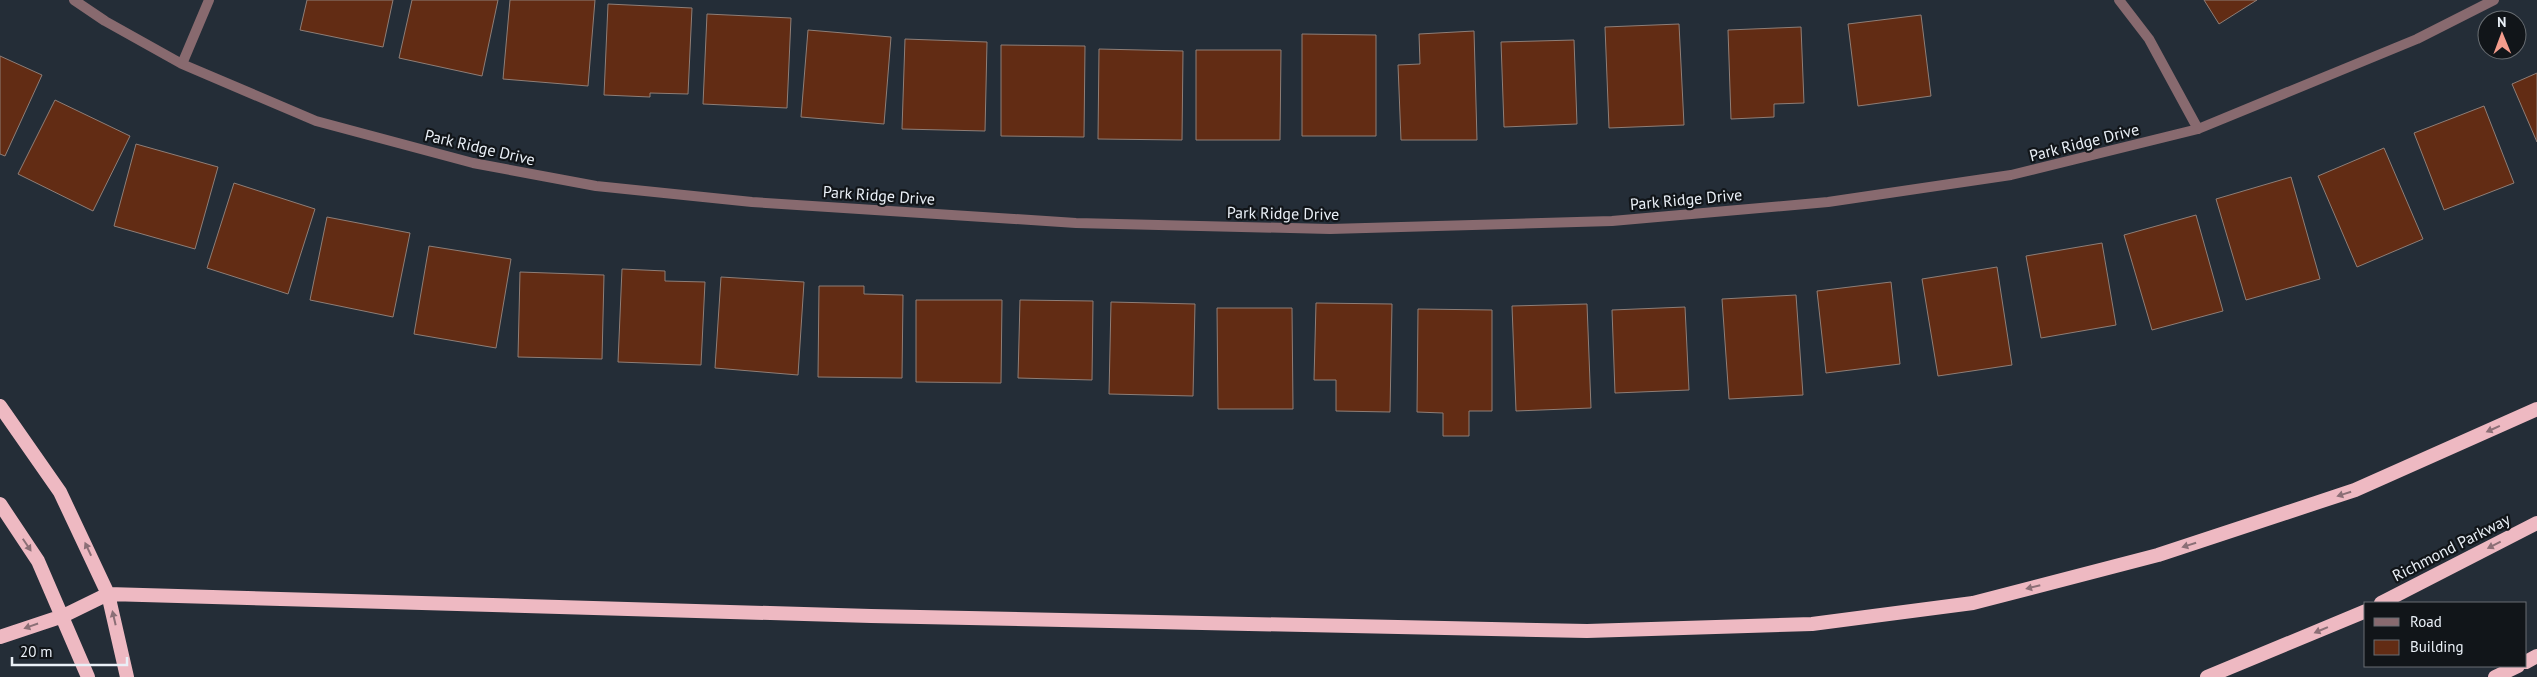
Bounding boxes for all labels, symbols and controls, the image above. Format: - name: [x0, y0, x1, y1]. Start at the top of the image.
- north arrow: [2477, 10, 2527, 60]
- text: N: [2497, 13, 2507, 31]
- street label: Park Ridge Drive: [2027, 119, 2141, 165]
- street label: Park Ridge Drive: [423, 125, 537, 169]
- street label: Park Ridge Drive: [822, 181, 936, 209]
- street label: Park Ridge Drive: [1629, 184, 1743, 214]
- street label: Park Ridge Drive: [1227, 202, 1339, 224]
- one-way arrow: [2485, 424, 2500, 433]
- one-way arrow: [2336, 491, 2351, 498]
- street label: Richmond Parkway: [2389, 508, 2514, 585]
- one-way arrow: [22, 538, 32, 552]
- one-way arrow: [2486, 541, 2501, 549]
- one-way arrow: [83, 542, 92, 557]
- one-way arrow: [2182, 542, 2197, 549]
- one-way arrow: [2025, 584, 2040, 592]
- legend: [2364, 602, 2527, 667]
- one-way arrow: [110, 611, 118, 626]
- text: Road: [2410, 612, 2442, 631]
- one-way arrow: [24, 623, 39, 630]
- one-way arrow: [2314, 626, 2328, 634]
- scale bar: [12, 634, 128, 666]
- text: Building: [2410, 637, 2464, 656]
- text: 20 m: [20, 642, 53, 661]

